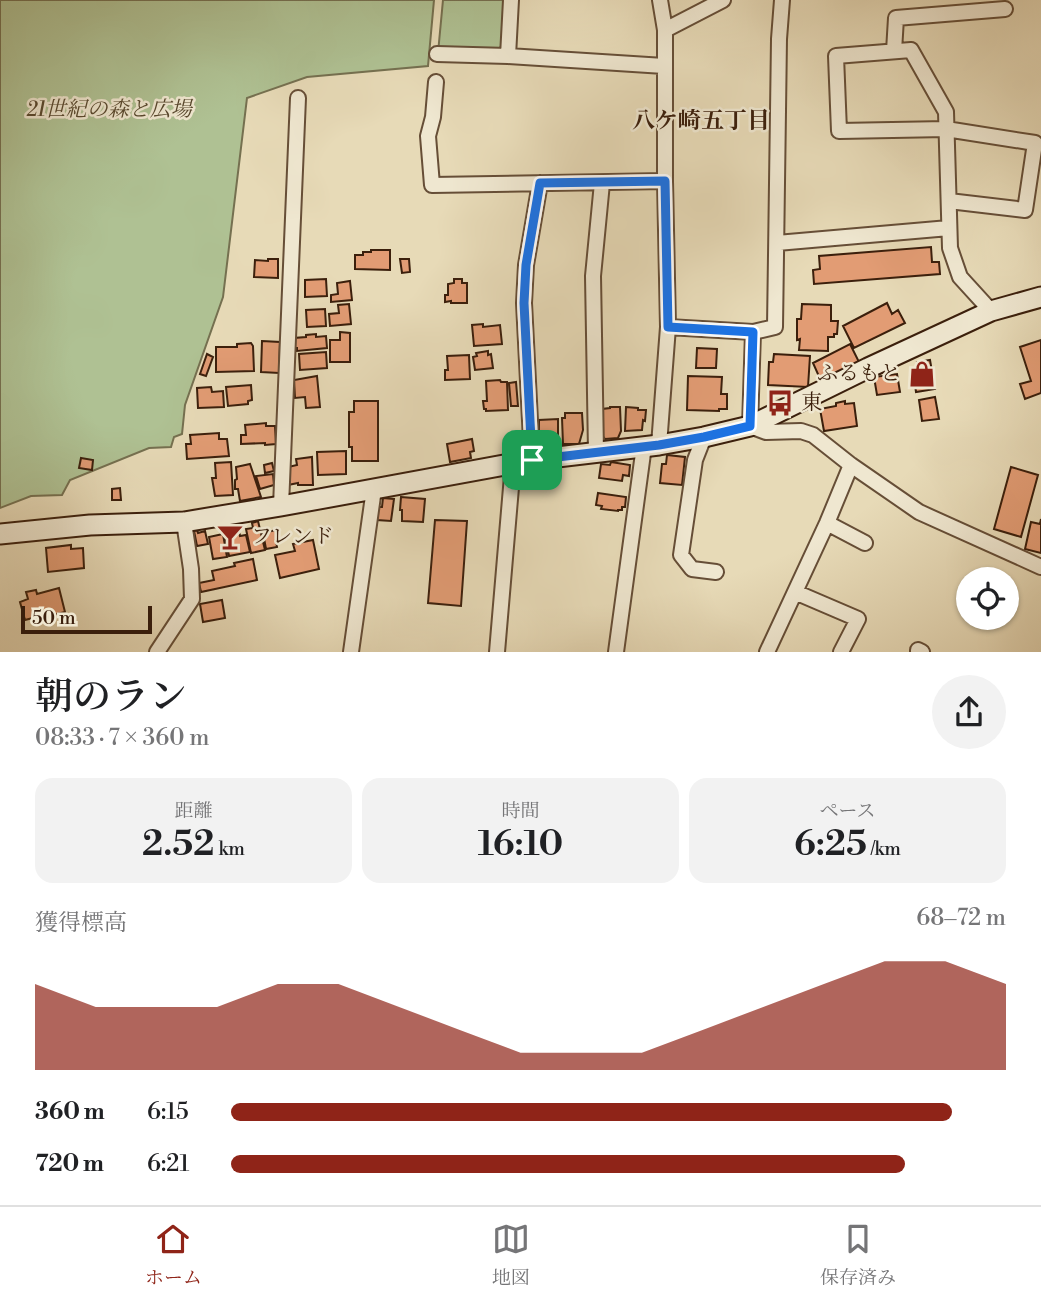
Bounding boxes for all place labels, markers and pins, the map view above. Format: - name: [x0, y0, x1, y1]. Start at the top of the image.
- shop icon: ふるもと: [907, 359, 937, 389]
- place label: ふるもと: [817, 361, 901, 387]
- bus stop icon: 東: [765, 388, 795, 418]
- place label: 東: [801, 390, 822, 416]
- pin: [502, 430, 562, 490]
- bar icon: フレンド: [215, 522, 245, 552]
- place label: フレンド: [251, 524, 334, 550]

